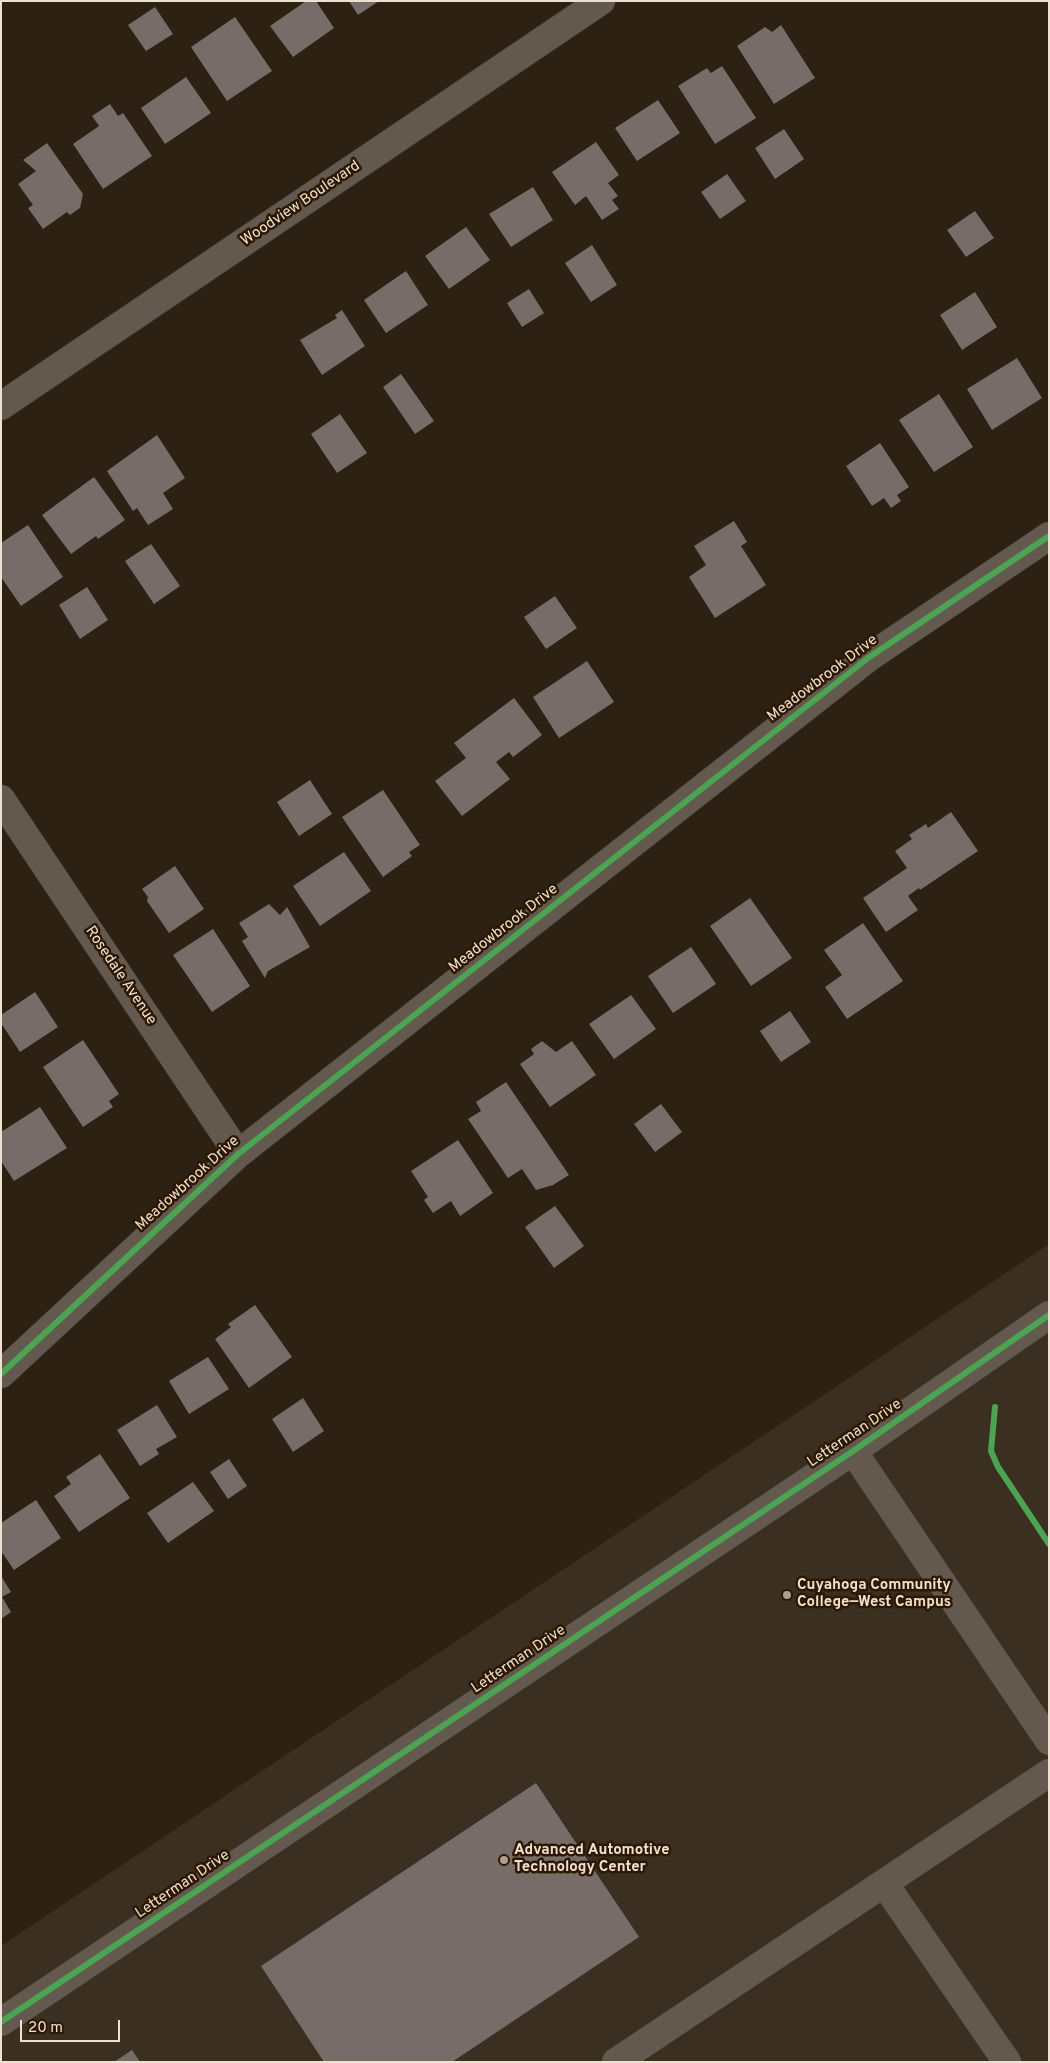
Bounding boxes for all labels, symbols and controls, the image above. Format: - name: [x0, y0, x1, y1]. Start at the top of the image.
- street label: Woodview Boulevard: [238, 158, 364, 250]
- street label: Meadowbrook Drive: [764, 632, 882, 726]
- street label: Meadowbrook Drive: [446, 881, 562, 977]
- street label: Rosedale Avenue: [80, 923, 160, 1029]
- street label: Meadowbrook Drive: [132, 1133, 244, 1235]
- street label: Letterman Drive: [805, 1396, 905, 1472]
- place label: Cuyahoga Community College—West Campus: [797, 1577, 951, 1612]
- marker: Cuyahoga Community College—West Campus: [781, 1589, 793, 1601]
- street label: Letterman Drive: [469, 1622, 569, 1698]
- place label: Advanced Automotive Technology Center: [514, 1842, 670, 1877]
- street label: Letterman Drive: [133, 1847, 233, 1923]
- marker: Advanced Automotive Technology Center: [498, 1854, 510, 1866]
- scale bar: [22, 2010, 122, 2042]
- text: 20 m: [28, 2019, 63, 2038]

